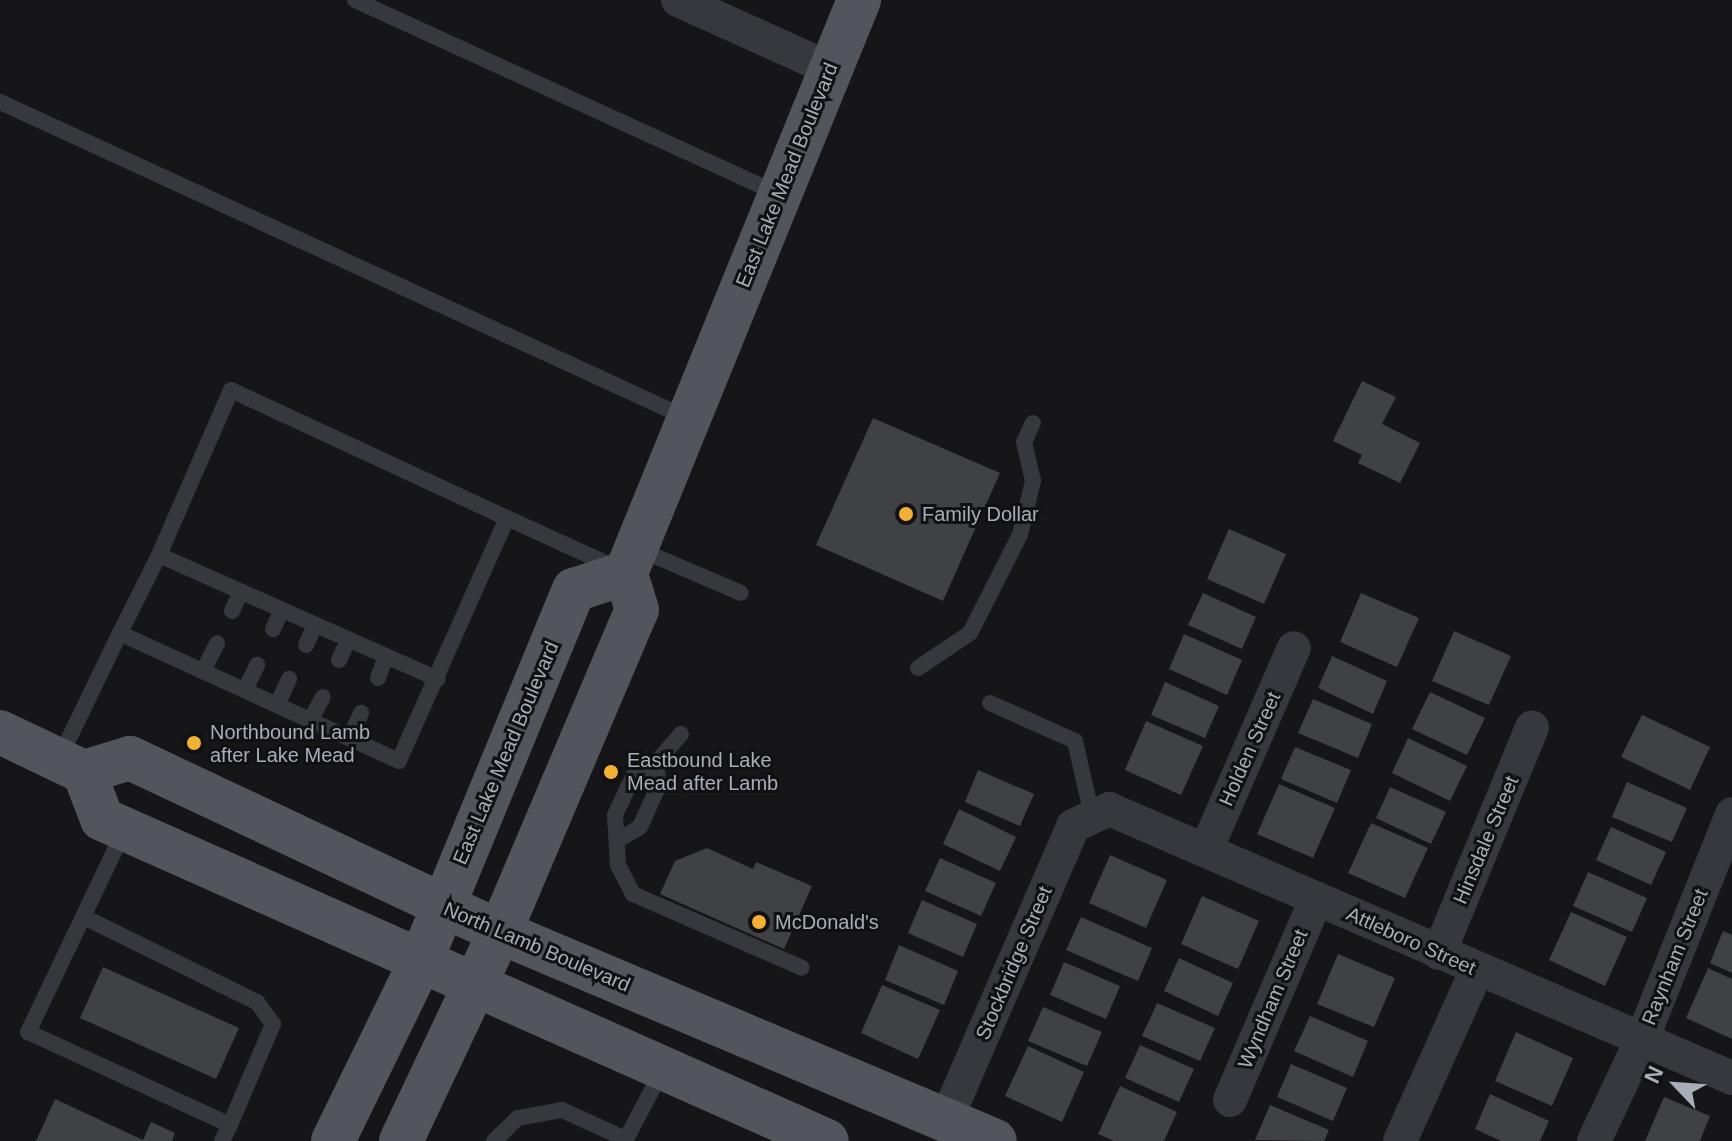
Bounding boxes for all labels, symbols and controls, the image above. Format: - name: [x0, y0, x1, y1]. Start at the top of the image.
- street label: East Lake Mead Boulevard: [731, 59, 843, 291]
- place label: Family Dollar: [922, 502, 1039, 526]
- marker: Family Dollar: [897, 505, 915, 523]
- street label: East Lake Mead Boulevard: [448, 638, 564, 868]
- street label: Holden Street: [1214, 688, 1286, 810]
- place label: Northbound Lamb after Lake Mead: [210, 720, 370, 767]
- marker: Northbound Lamb after Lake Mead: [185, 734, 203, 752]
- place label: Eastbound Lake Mead after Lamb: [627, 748, 778, 795]
- marker: Eastbound Lake Mead after Lamb: [602, 763, 620, 781]
- street label: Hinsdale Street: [1448, 772, 1524, 908]
- street label: Stockbridge Street: [971, 883, 1057, 1043]
- street label: Raynham Street: [1637, 886, 1713, 1028]
- street label: North Lamb Boulevard: [440, 897, 634, 997]
- street label: Attleboro Street: [1343, 902, 1479, 980]
- place label: McDonald's: [775, 910, 879, 934]
- marker: McDonald's: [750, 913, 768, 931]
- street label: Wyndham Street: [1233, 926, 1313, 1072]
- north arrow: [1636, 1045, 1716, 1125]
- text: N: [1639, 1062, 1668, 1087]

